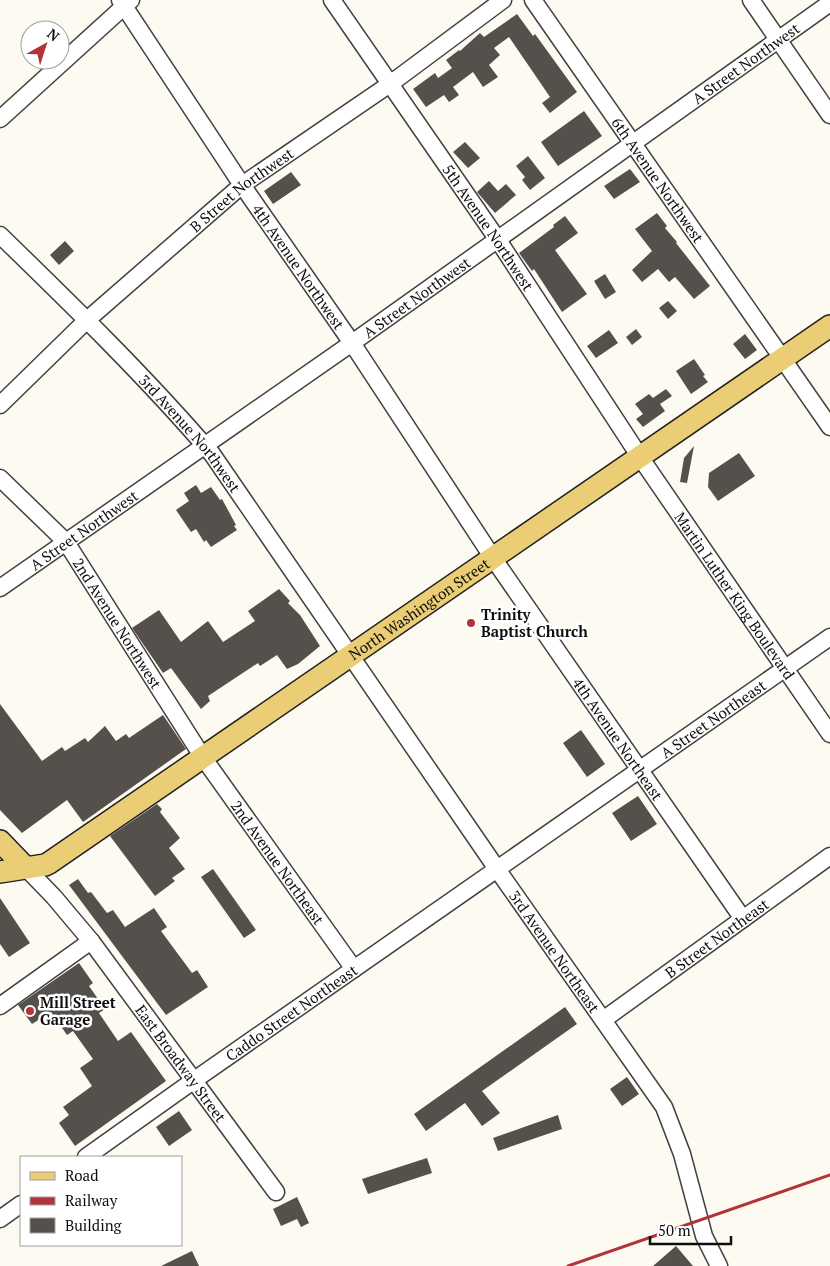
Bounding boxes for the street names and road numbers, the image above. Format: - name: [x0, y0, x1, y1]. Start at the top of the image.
- street label: A Street Northwest: [688, 18, 804, 108]
- street label: 6th Avenue Northwest: [607, 113, 709, 247]
- street label: B Street Northwest: [185, 143, 298, 236]
- street label: 5th Avenue Northwest: [439, 160, 539, 295]
- street label: 4th Avenue Northwest: [248, 200, 350, 334]
- street label: A Street Northwest: [359, 252, 474, 342]
- street label: 3rd Avenue Northwest: [135, 370, 245, 496]
- street label: A Street Northwest: [26, 485, 142, 574]
- street label: Martin Luther King Boulevard: [670, 508, 800, 683]
- street label: North Washington Street: [345, 553, 494, 664]
- street label: 2nd Avenue Northwest: [69, 554, 167, 693]
- street label: 4th Avenue Northeast: [569, 673, 668, 804]
- street label: A Street Northeast: [656, 675, 770, 762]
- street label: 2nd Avenue Northeast: [227, 796, 329, 929]
- street label: 3rd Avenue Northeast: [505, 886, 605, 1017]
- street label: B Street Northeast: [661, 894, 773, 982]
- street label: Caddo Street Northeast: [221, 959, 361, 1065]
- street label: East Broadway Street: [131, 1000, 231, 1126]

